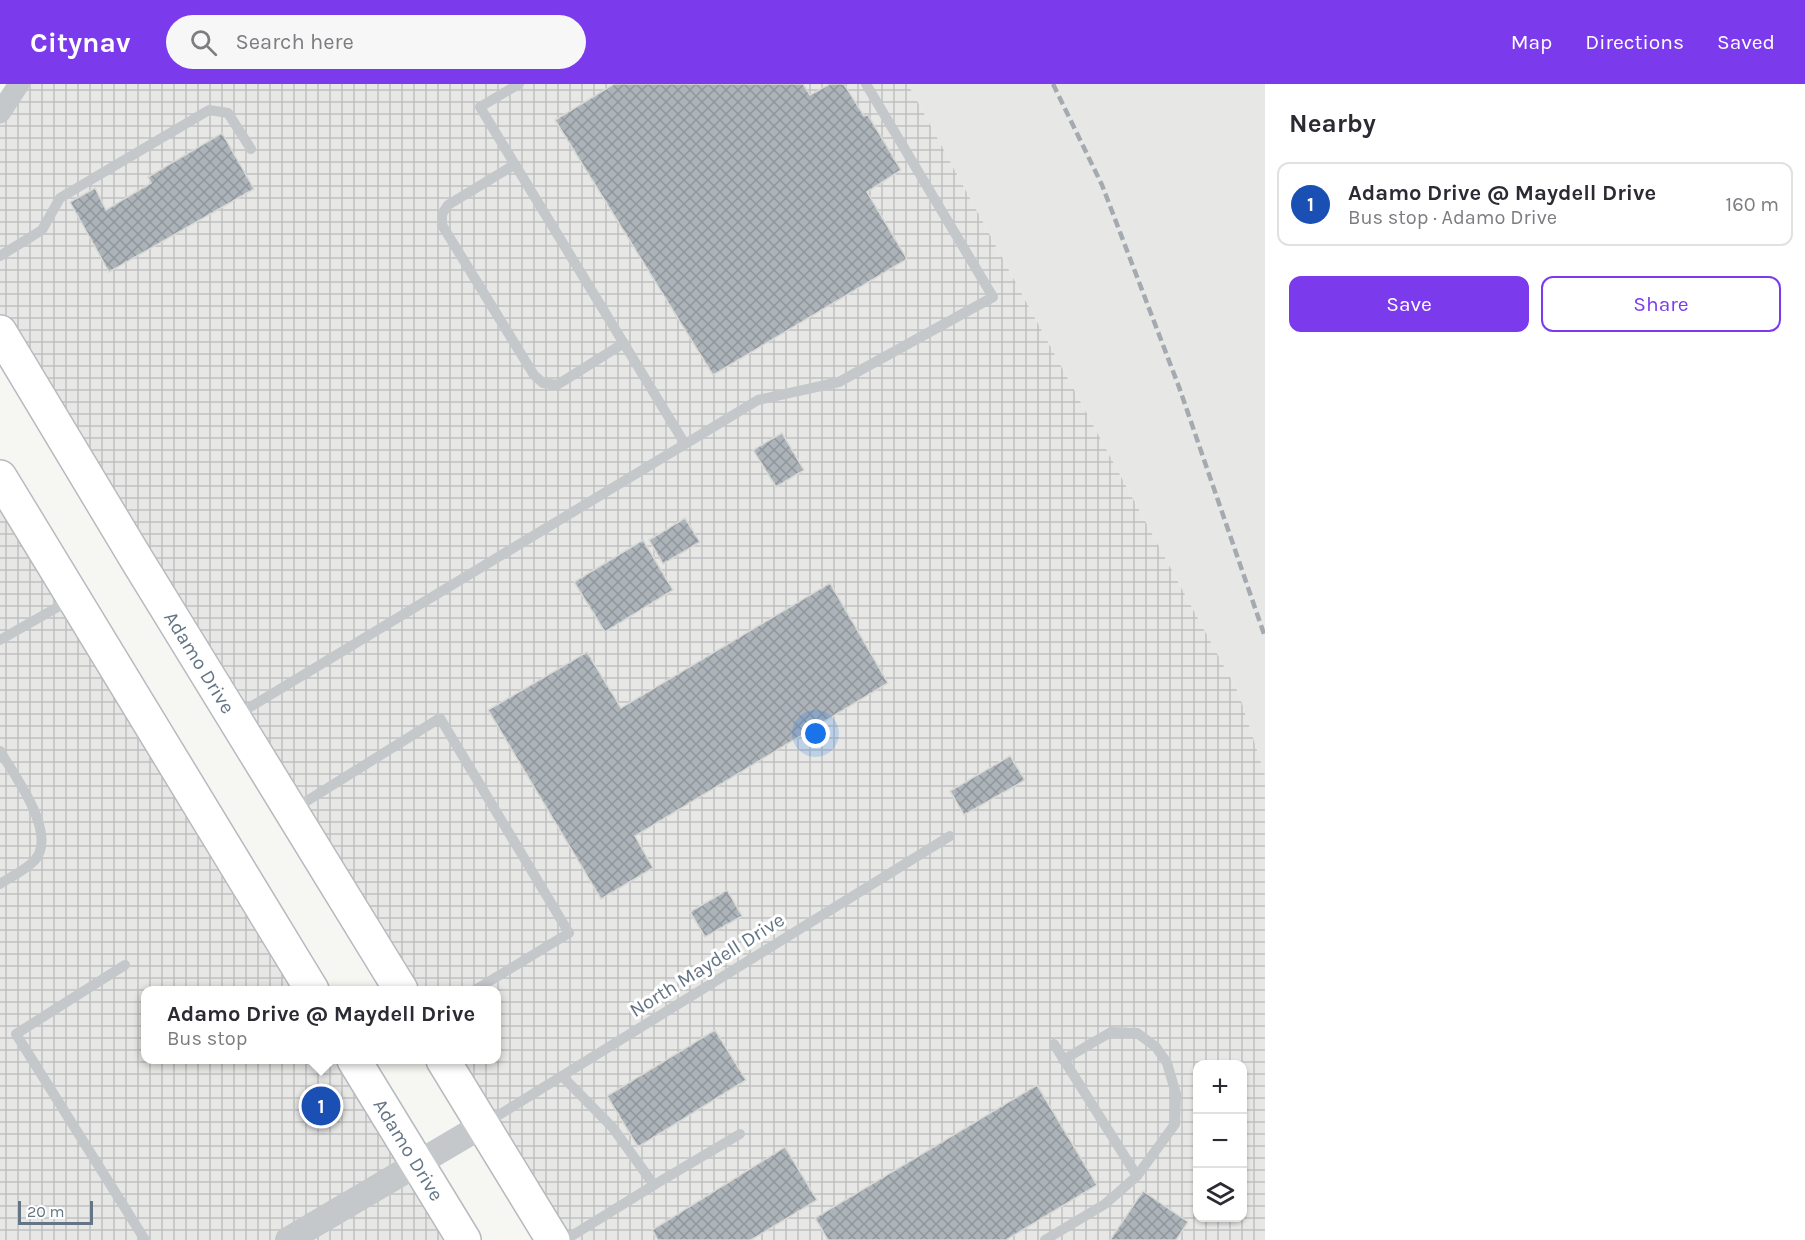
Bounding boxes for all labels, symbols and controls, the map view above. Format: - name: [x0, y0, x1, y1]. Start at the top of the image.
- search box: [166, 15, 586, 69]
- text: Citynav: [30, 26, 130, 59]
- icon: search: [187, 26, 220, 59]
- text: Search here: [235, 29, 354, 55]
- text: Map: [1511, 30, 1552, 54]
- text: Directions: [1585, 30, 1684, 54]
- text: Saved: [1717, 30, 1775, 54]
- text: Nearby: [1289, 108, 1376, 139]
- text: Adamo Drive @ Maydell Drive: [1348, 180, 1656, 206]
- text: 1: [1307, 193, 1314, 216]
- text: 160 m: [1726, 193, 1779, 216]
- text: Bus stop · Adamo Drive: [1348, 206, 1557, 229]
- button: Save: [1289, 276, 1529, 332]
- button: Share: [1541, 276, 1781, 332]
- street label: Adamo Drive: [160, 607, 240, 718]
- your location: [801, 719, 830, 748]
- street label: North Maydell Drive: [625, 908, 789, 1022]
- popup: [141, 986, 501, 1064]
- text: Adamo Drive @ Maydell Drive: [167, 1001, 475, 1027]
- text: Bus stop: [167, 1027, 247, 1050]
- map controls: [1193, 1060, 1247, 1222]
- button: +: [1193, 1060, 1247, 1114]
- pin: 1: [302, 1084, 340, 1128]
- street label: Adamo Drive: [369, 1094, 449, 1205]
- button: −: [1193, 1114, 1247, 1168]
- button: layers: [1193, 1168, 1247, 1222]
- scale bar: [18, 1198, 93, 1226]
- text: 20 m: [27, 1202, 65, 1221]

